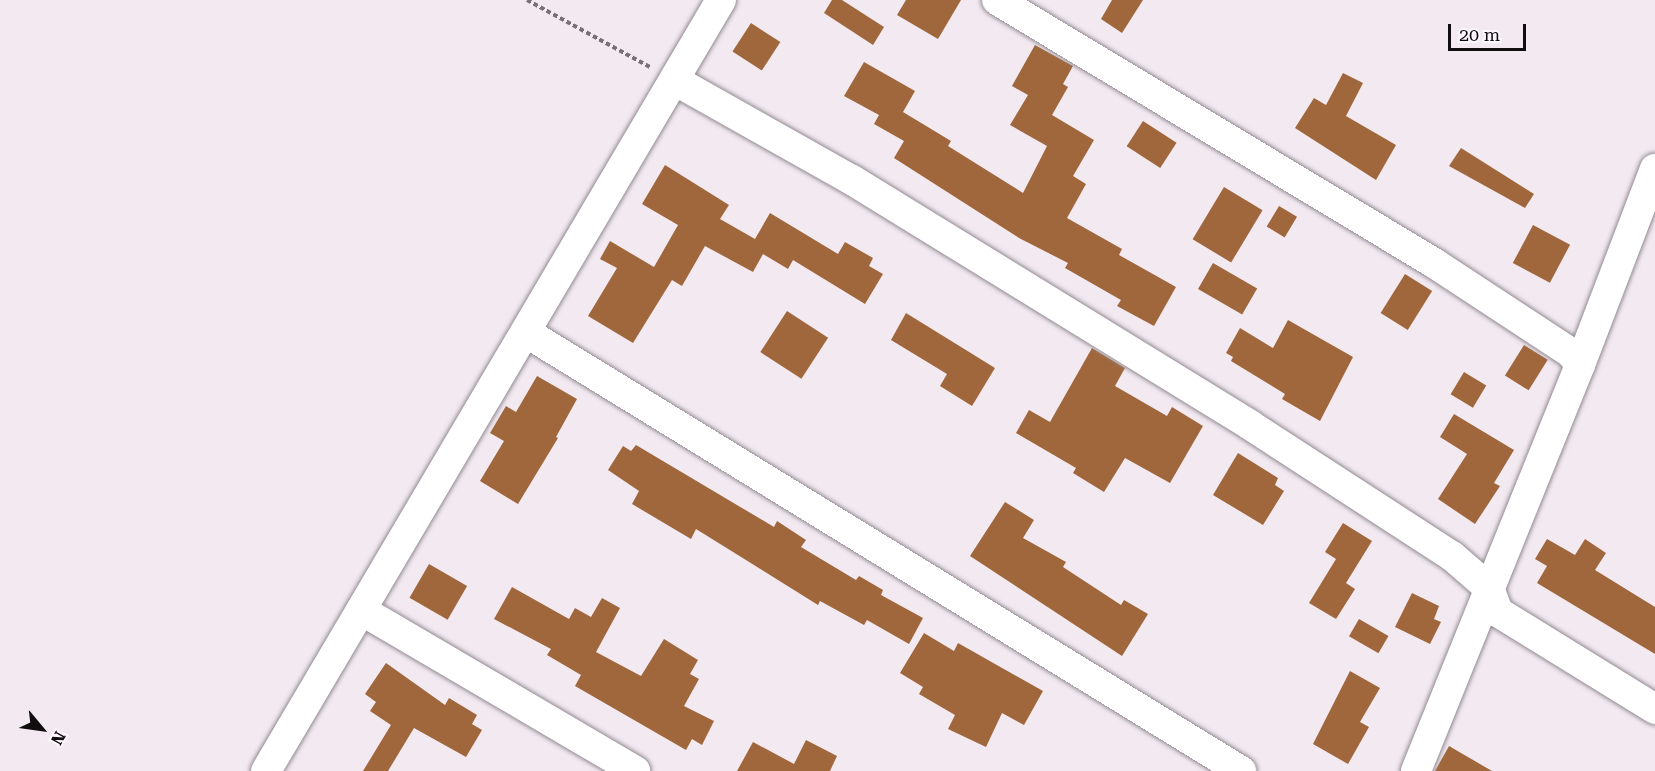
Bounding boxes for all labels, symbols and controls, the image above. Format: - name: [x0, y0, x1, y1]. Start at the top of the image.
- scale bar: [1451, 12, 1529, 50]
- text: 20 m: [1459, 24, 1500, 45]
- north arrow: [12, 699, 72, 759]
- text: N: [47, 728, 69, 748]

